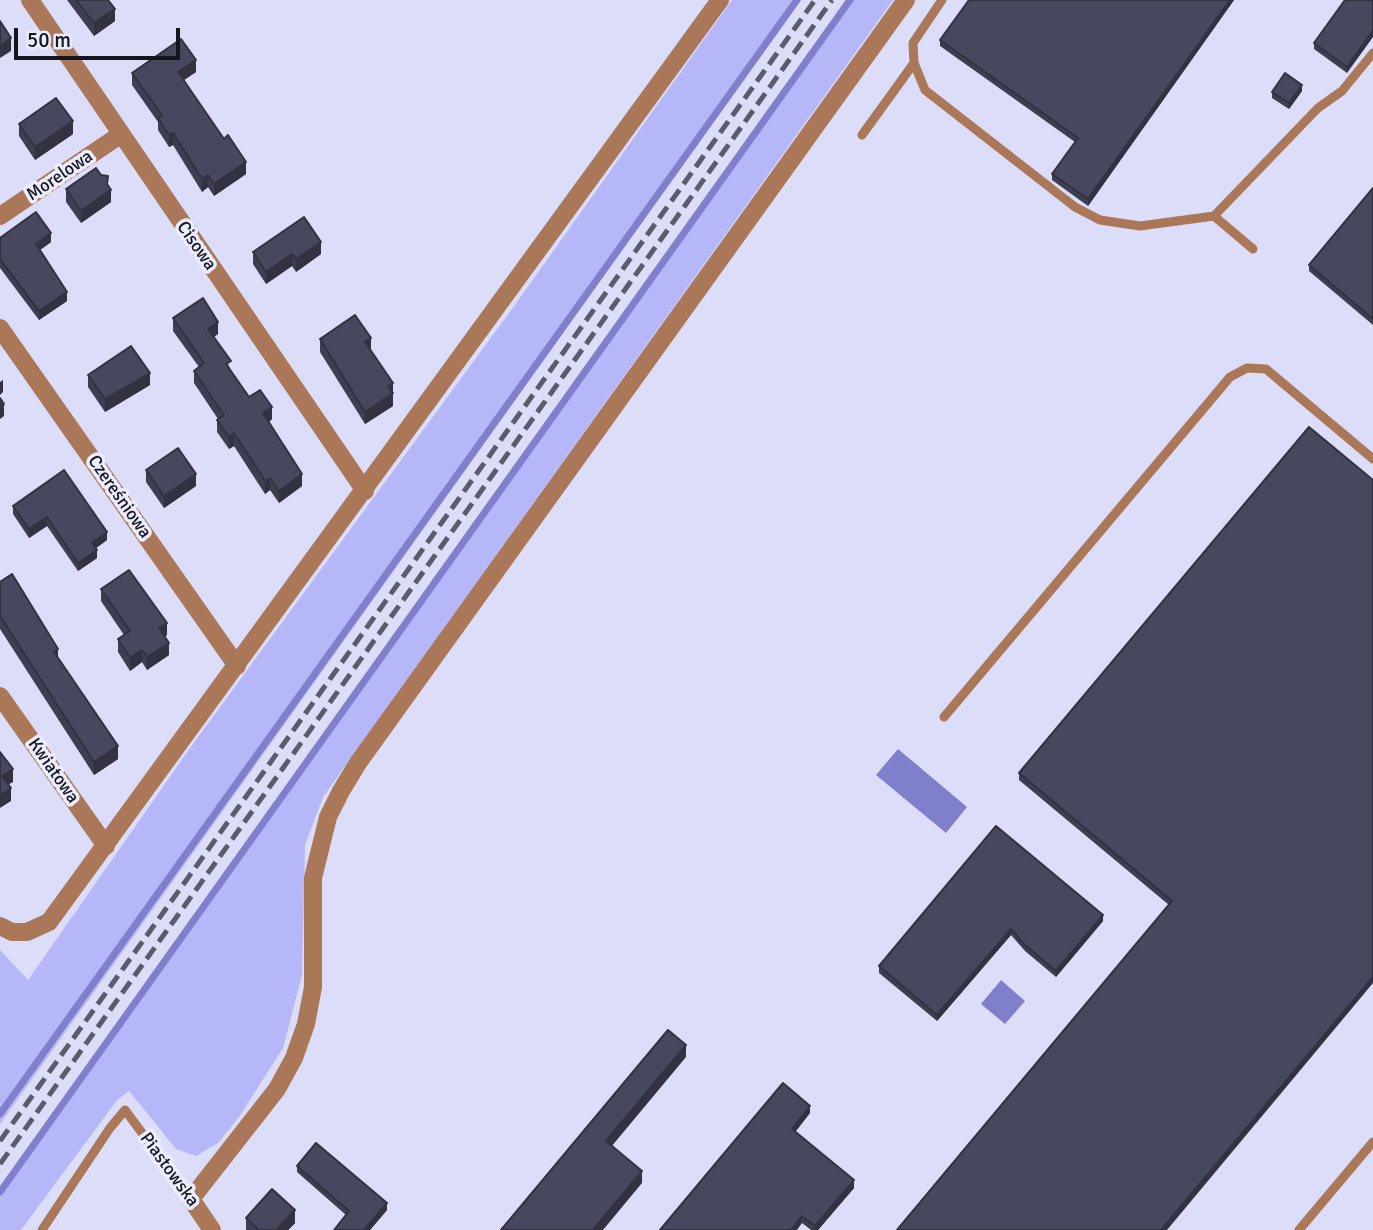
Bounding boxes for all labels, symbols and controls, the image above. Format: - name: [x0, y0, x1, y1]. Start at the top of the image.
- scale bar: [18, 14, 184, 58]
- text: 50 m: [27, 27, 71, 53]
- street label: Morelowa: [23, 146, 97, 206]
- street label: Cisowa: [171, 217, 221, 275]
- street label: Czereśniowa: [82, 451, 156, 543]
- street label: Kwiatowa: [23, 734, 83, 808]
- street label: Piastowska: [135, 1129, 203, 1211]

